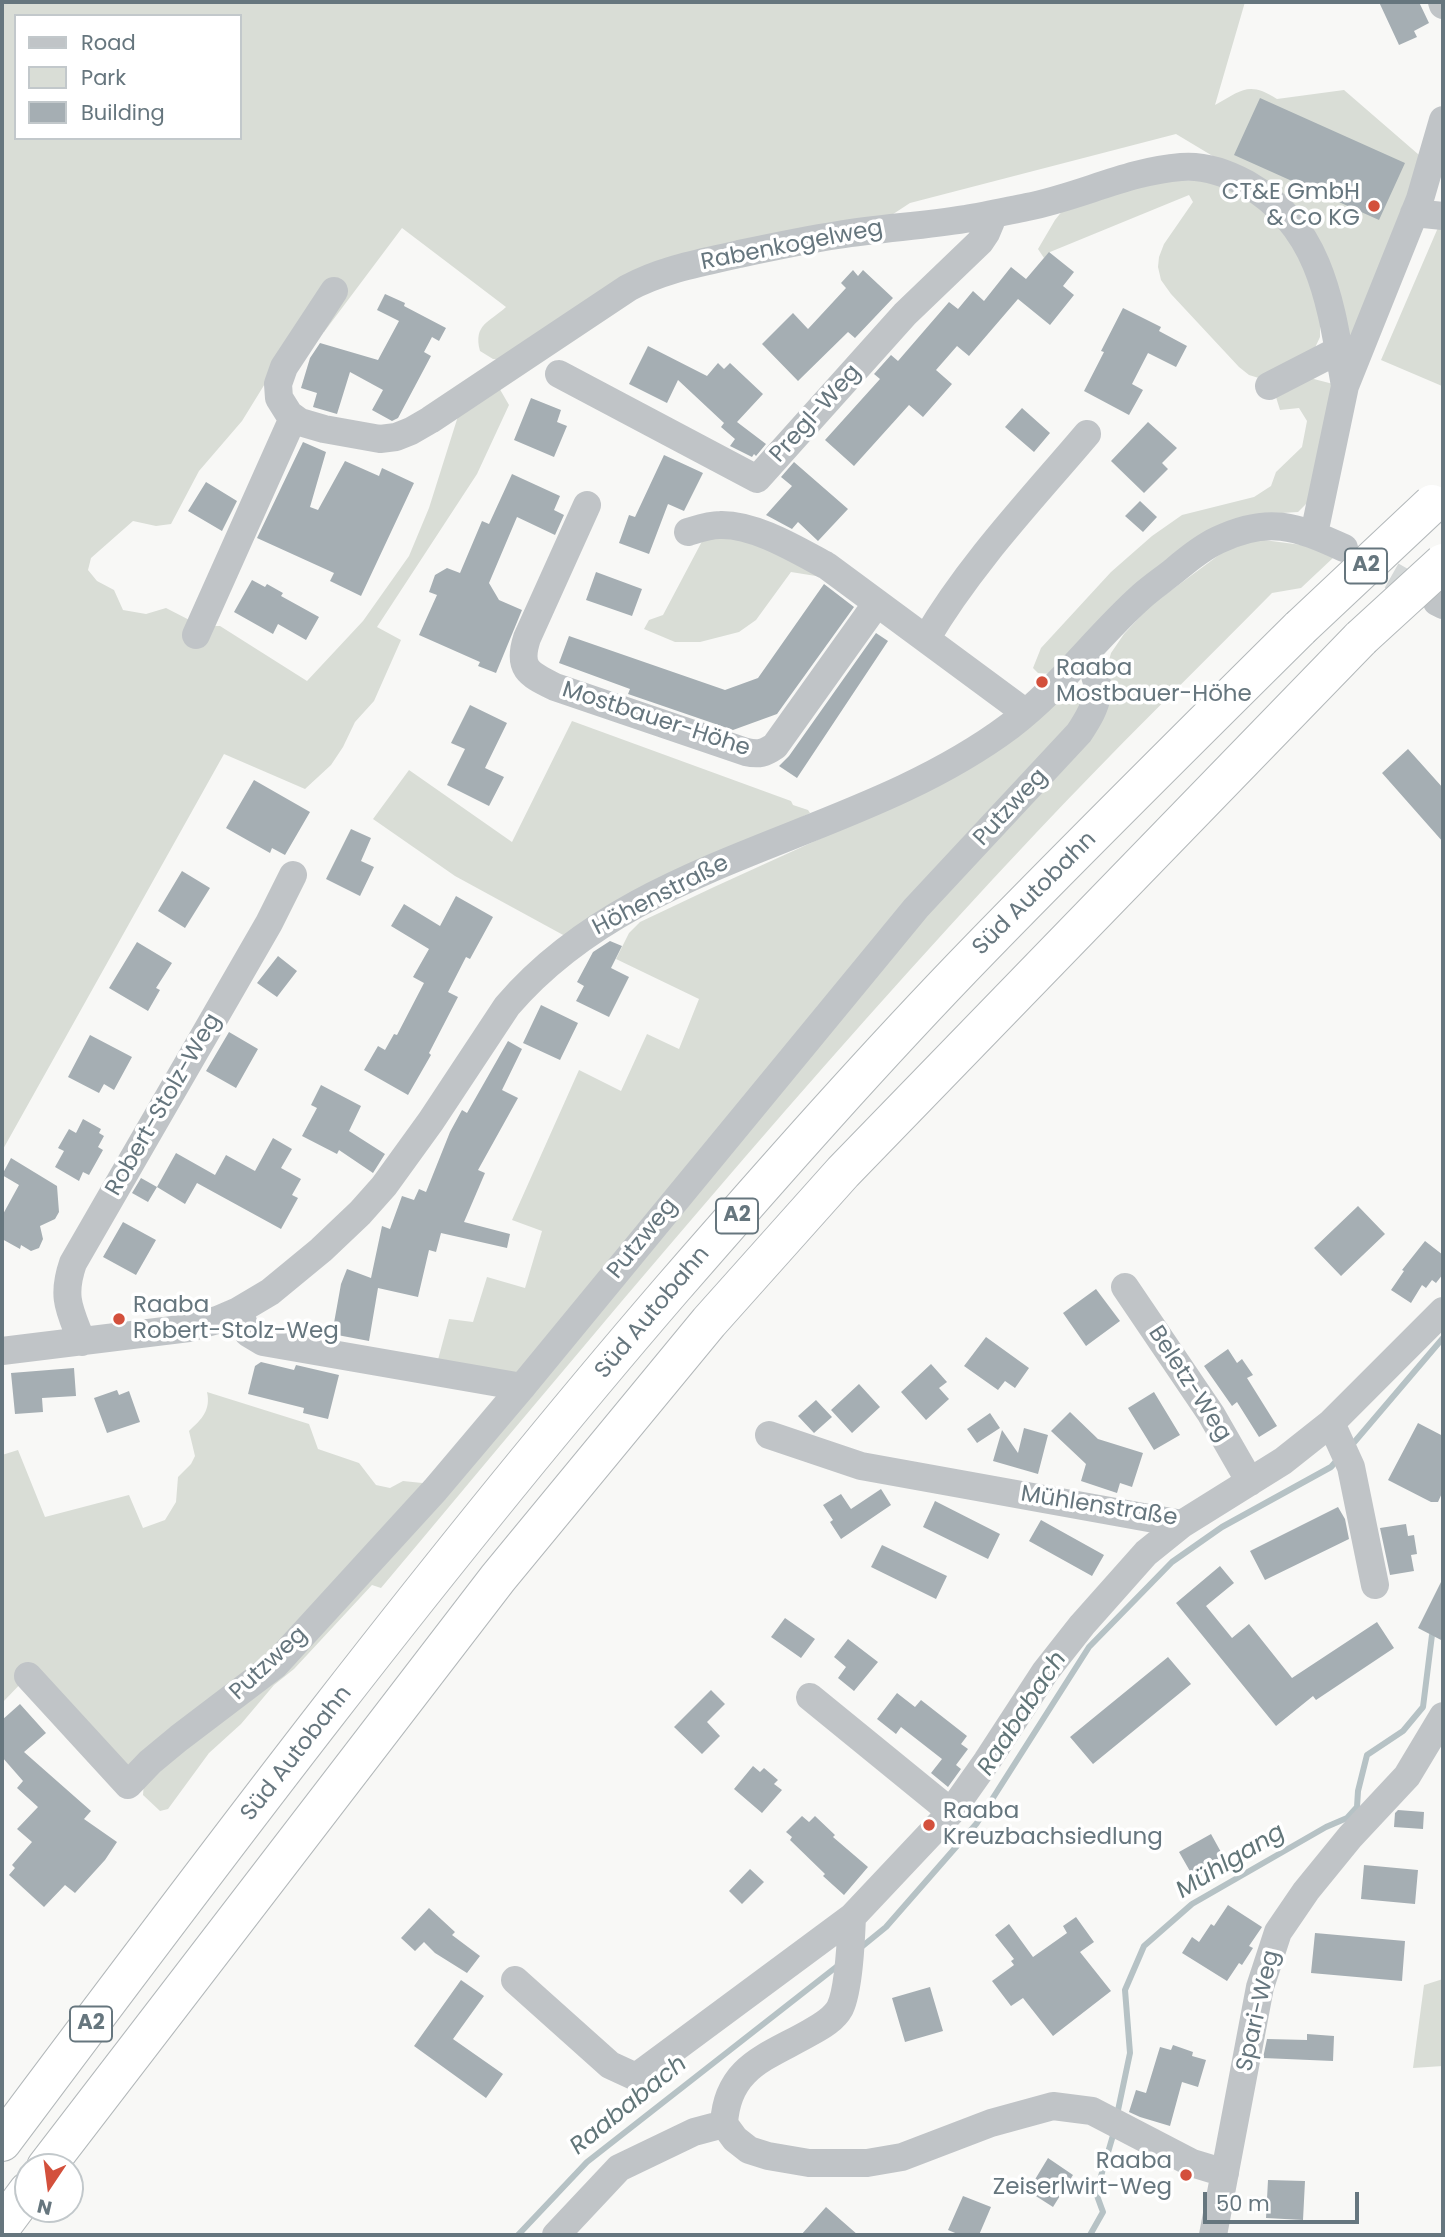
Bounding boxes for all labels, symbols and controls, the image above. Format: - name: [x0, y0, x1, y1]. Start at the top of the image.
- legend: [14, 14, 242, 140]
- text: Road: [81, 28, 136, 57]
- text: Park: [81, 63, 126, 92]
- text: Building: [81, 98, 165, 127]
- place label: CT&E GmbH & Co KG: [1222, 179, 1360, 233]
- marker: CT&E GmbH & Co KG: [1366, 198, 1382, 214]
- street label: Rabenkogelweg: [699, 215, 885, 277]
- street label: Pregl-Weg: [765, 359, 867, 469]
- road number: A2: [1345, 548, 1387, 584]
- place label: Raaba Mostbauer-Höhe: [1056, 655, 1252, 709]
- marker: Raaba Mostbauer-Höhe: [1034, 674, 1050, 690]
- street label: Mostbauer-Höhe: [559, 677, 753, 763]
- street label: Putzweg: [968, 764, 1054, 852]
- street label: Süd Autobahn: [967, 826, 1103, 962]
- street label: Höhenstraße: [588, 850, 734, 942]
- street label: Robert-Stolz-Weg: [101, 1009, 227, 1201]
- street label: Putzweg: [602, 1193, 684, 1285]
- road number: A2: [716, 1198, 758, 1234]
- street label: Süd Autobahn: [590, 1241, 716, 1385]
- place label: Raaba Robert-Stolz-Weg: [133, 1292, 339, 1346]
- marker: Raaba Robert-Stolz-Weg: [111, 1311, 127, 1327]
- street label: Beletz-Weg: [1141, 1321, 1237, 1447]
- street label: Mühlenstraße: [1019, 1481, 1179, 1533]
- street label: Putzweg: [225, 1621, 313, 1707]
- water label: Raababach: [972, 1647, 1074, 1781]
- street label: Süd Autobahn: [236, 1681, 358, 1827]
- place label: Raaba Kreuzbachsiedlung: [943, 1798, 1163, 1852]
- marker: Raaba Kreuzbachsiedlung: [921, 1817, 937, 1833]
- water label: Mühlgang: [1172, 1818, 1290, 1906]
- street label: Spari-Weg: [1232, 1948, 1286, 2074]
- road number: A2: [70, 2007, 112, 2042]
- water label: Raababach: [565, 2050, 693, 2162]
- place label: Raaba Zeiserlwirt-Weg: [993, 2148, 1172, 2202]
- north arrow: [14, 2153, 84, 2223]
- marker: Raaba Zeiserlwirt-Weg: [1178, 2167, 1194, 2183]
- scale bar: [1207, 2178, 1363, 2222]
- text: 50 m: [1216, 2189, 1270, 2218]
- text: N: [35, 2192, 55, 2222]

